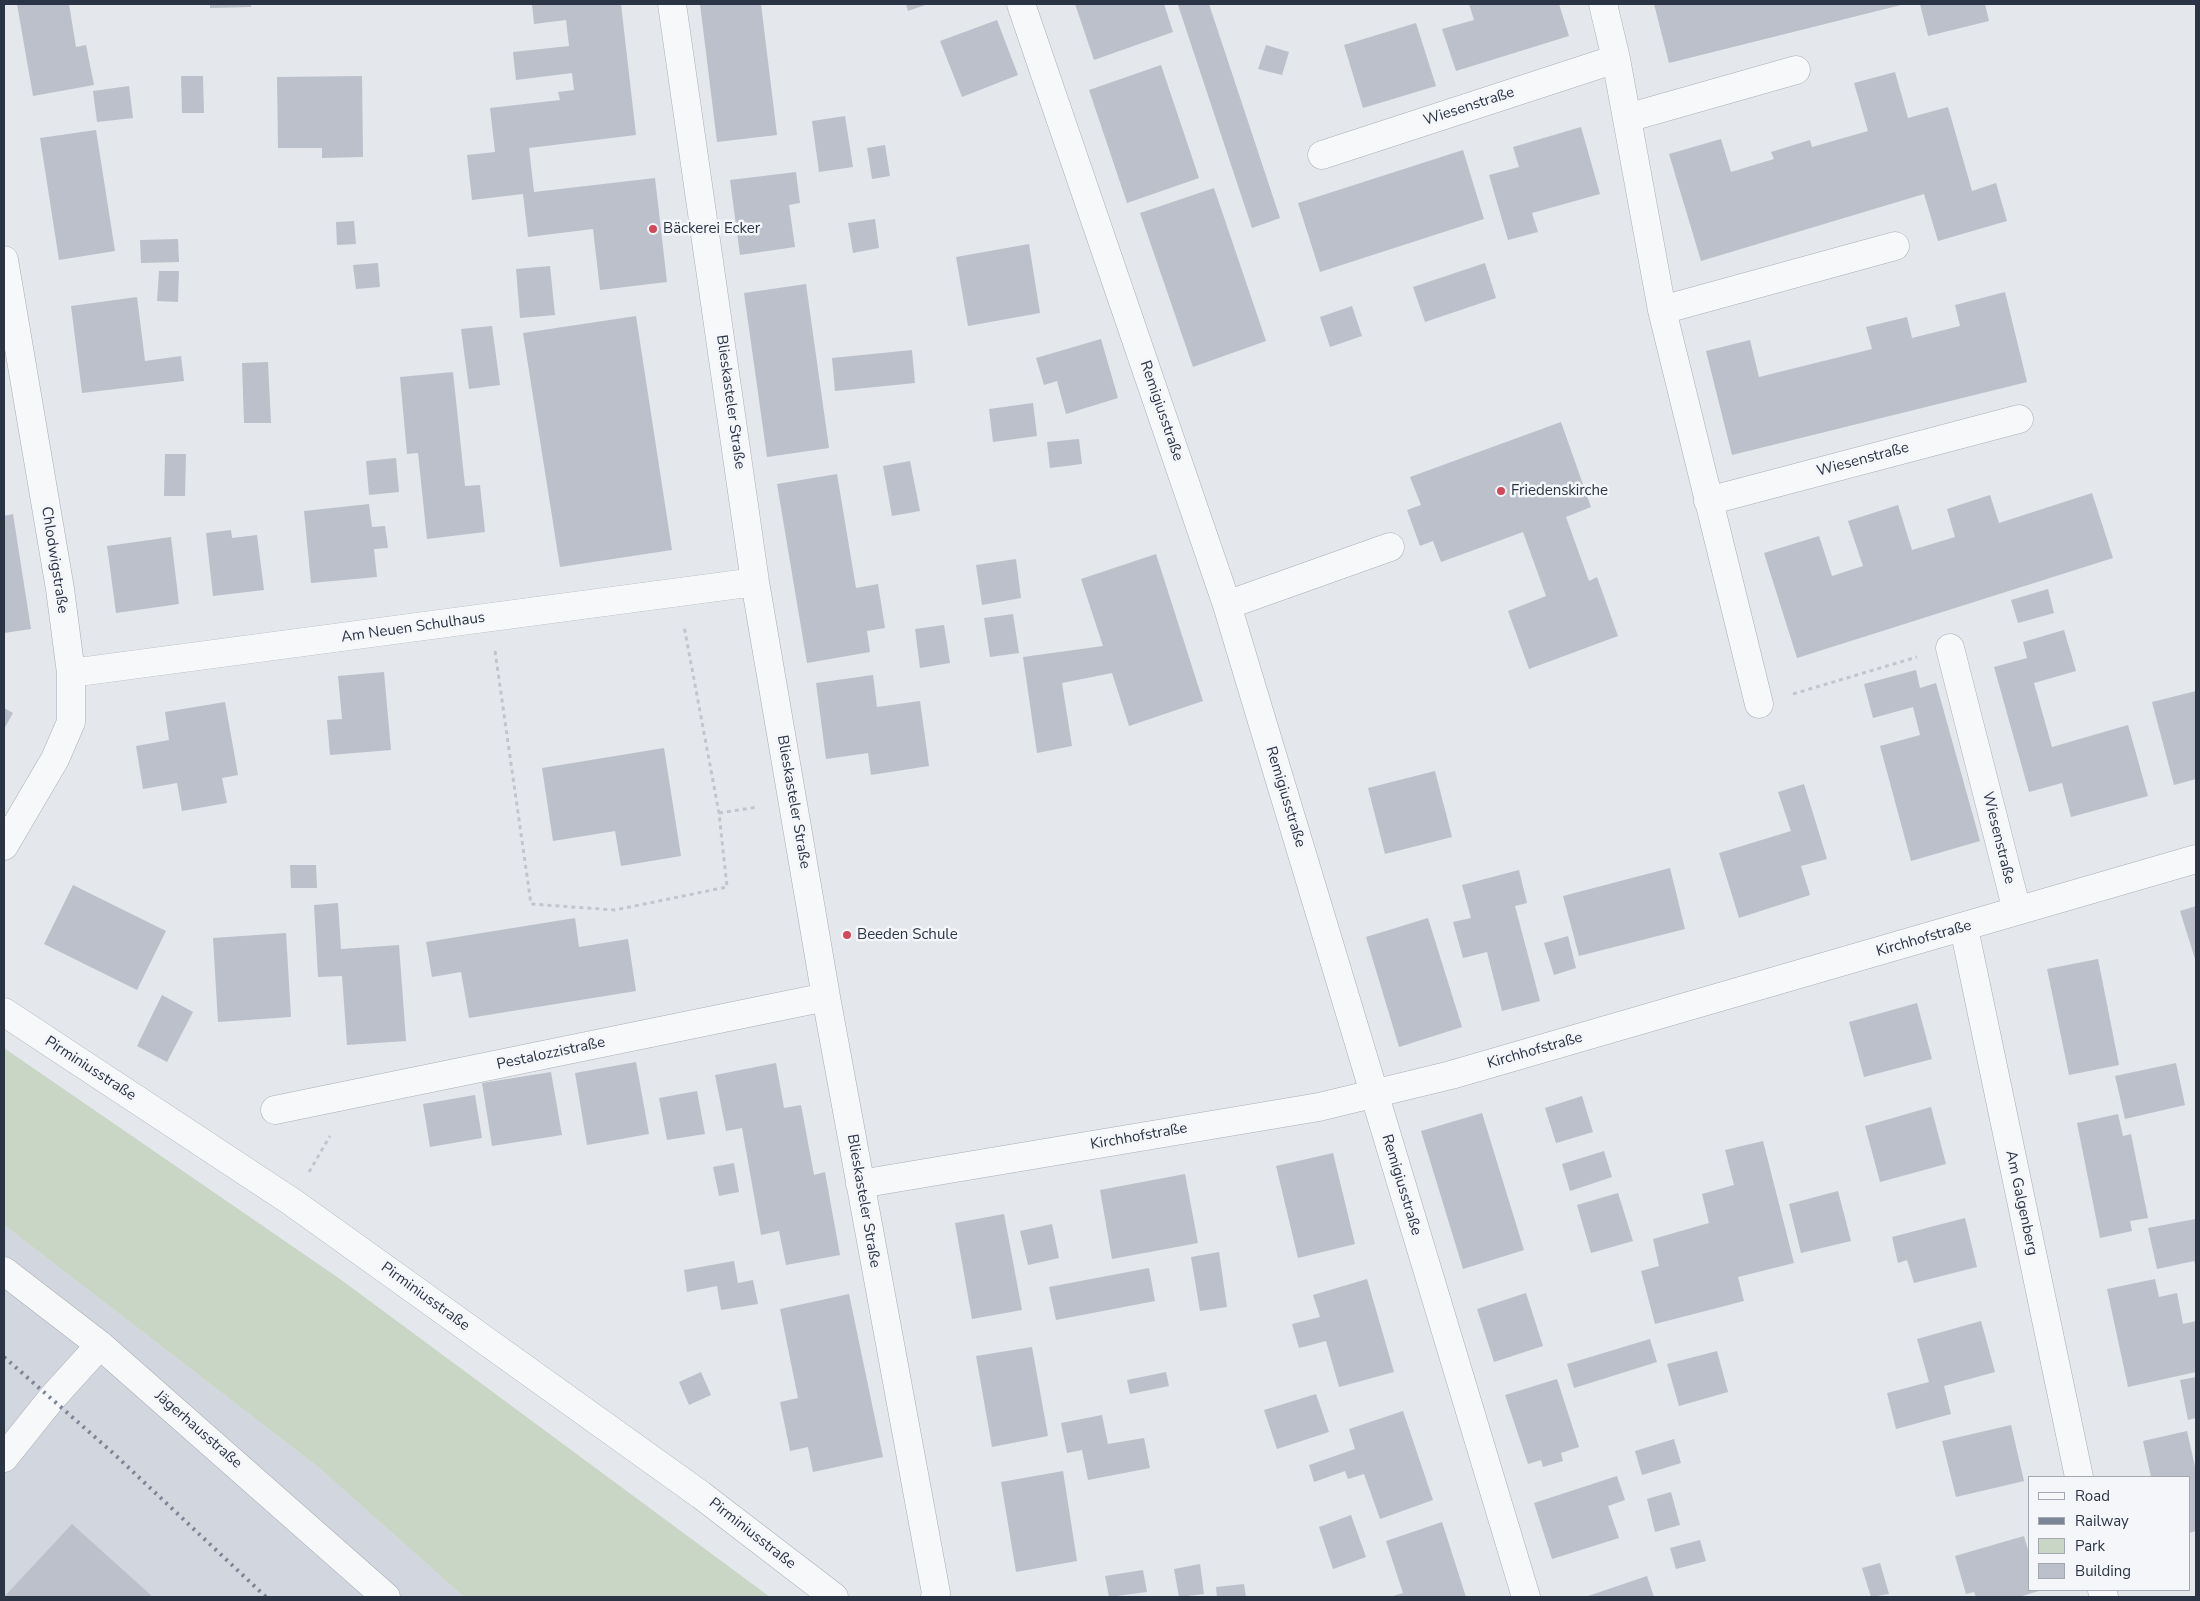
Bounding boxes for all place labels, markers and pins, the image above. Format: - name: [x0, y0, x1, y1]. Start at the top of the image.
- place label: Bäckerei Ecker: [663, 220, 760, 238]
- marker: Bäckerei Ecker: [647, 223, 659, 235]
- place label: Friedenskirche: [1511, 482, 1608, 500]
- marker: Friedenskirche: [1495, 485, 1507, 497]
- place label: Beeden Schule: [857, 926, 958, 944]
- marker: Beeden Schule: [841, 929, 853, 941]

